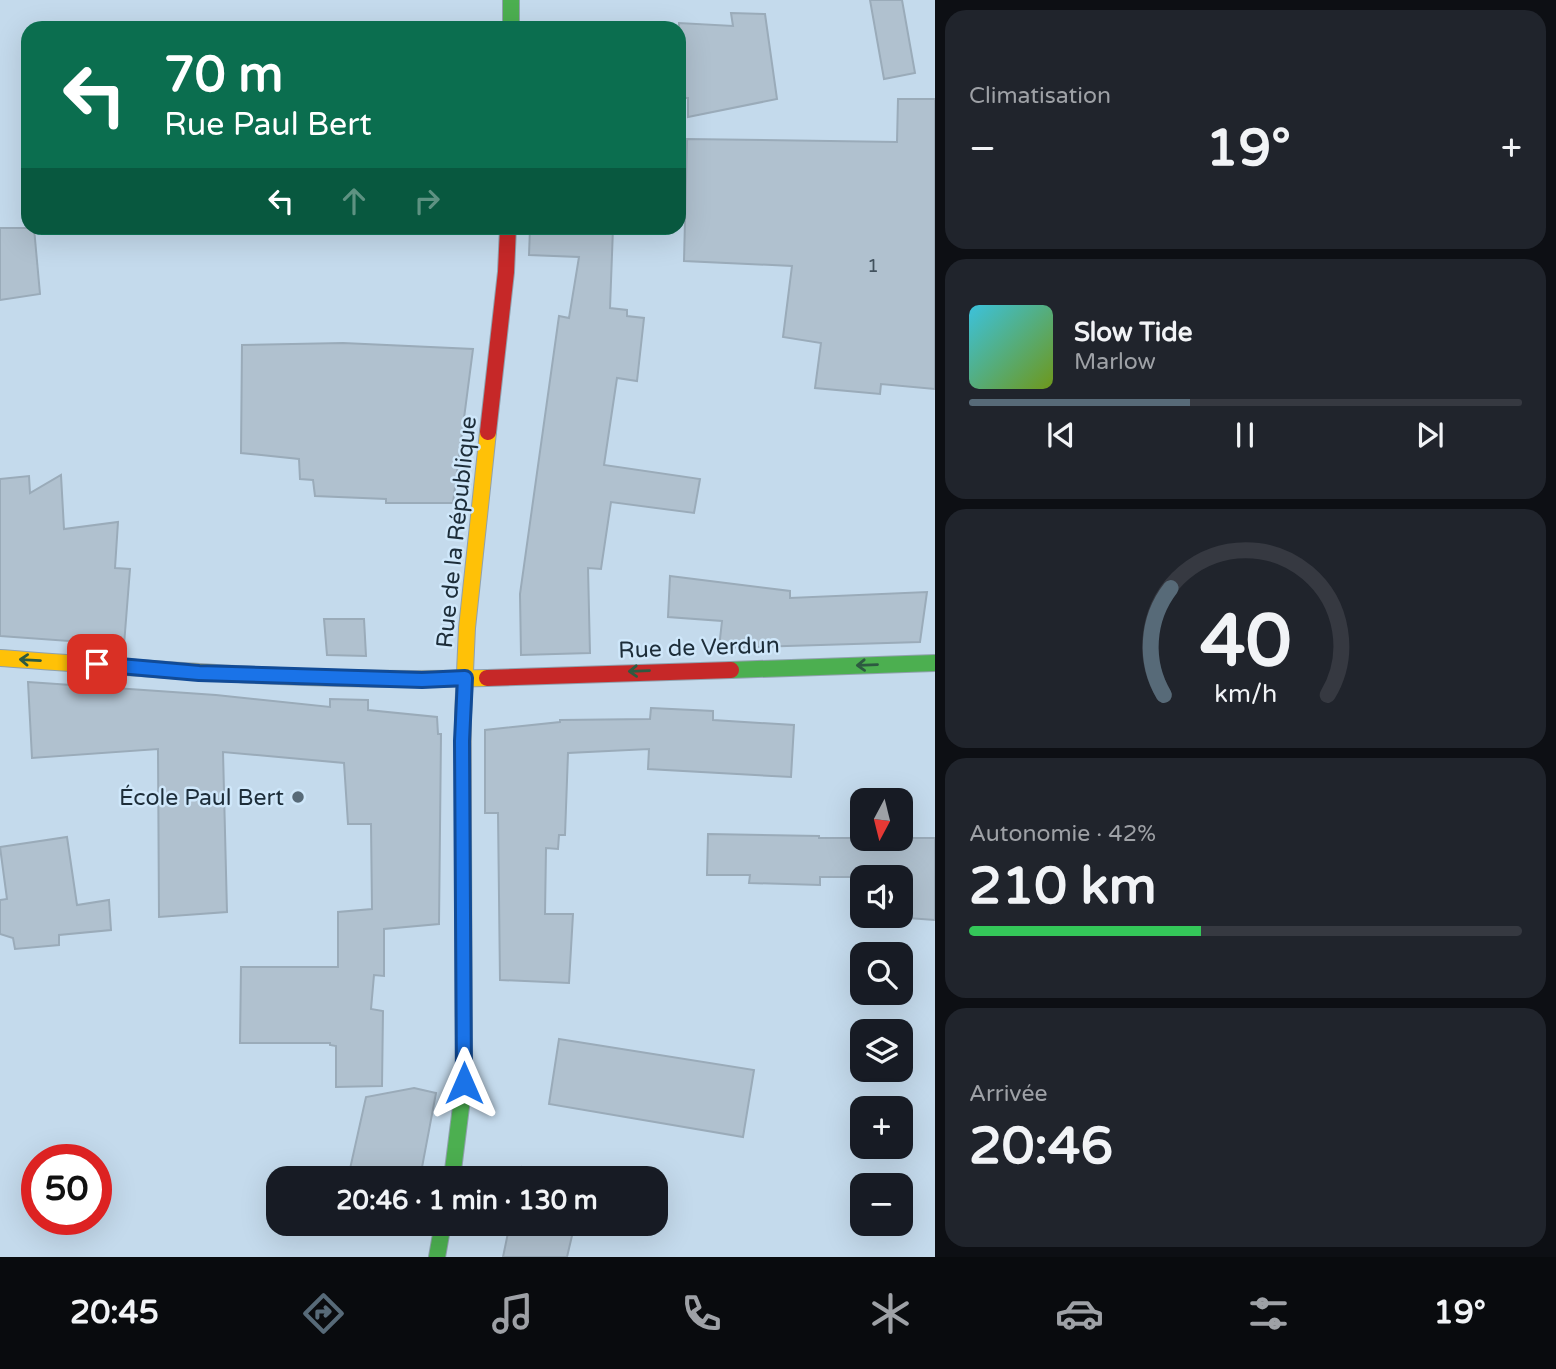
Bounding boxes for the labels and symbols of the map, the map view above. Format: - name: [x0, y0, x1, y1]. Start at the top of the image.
- house number: 1: [867, 255, 879, 277]
- street label: Rue de la République: [431, 415, 483, 649]
- street label: Rue de Verdun: [618, 631, 780, 665]
- pin: [67, 634, 127, 694]
- one-way arrow: [19, 653, 41, 666]
- one-way arrow: [855, 658, 878, 671]
- one-way arrow: [628, 665, 651, 678]
- place label: École Paul Bert: [119, 784, 284, 812]
- north arrow: [850, 788, 914, 850]
- marker: École Paul Bert: [290, 789, 306, 805]
- position arrow: [427, 1046, 501, 1120]
- speed limit sign: 50: [21, 1144, 112, 1235]

